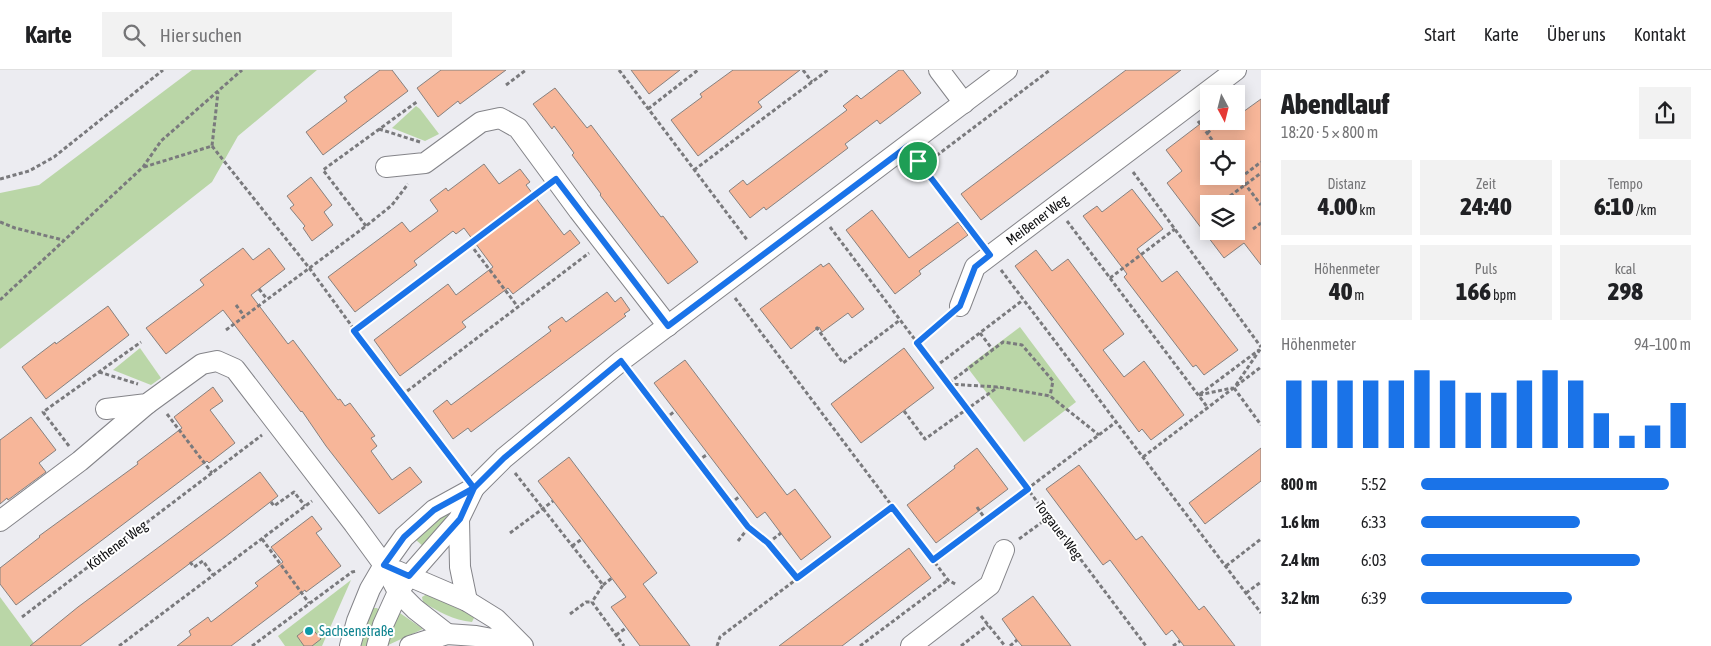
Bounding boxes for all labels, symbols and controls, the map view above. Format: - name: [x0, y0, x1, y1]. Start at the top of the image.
- search box: [102, 12, 452, 57]
- text: Karte: [25, 21, 72, 48]
- icon: search: [120, 21, 148, 49]
- text: Hier suchen: [160, 24, 242, 46]
- text: Start: [1424, 24, 1456, 45]
- text: Karte: [1484, 24, 1519, 45]
- text: Über uns: [1547, 24, 1606, 45]
- text: Kontakt: [1634, 24, 1686, 45]
- north arrow: [1200, 85, 1245, 130]
- map controls: [1200, 85, 1245, 240]
- button: share: [1639, 87, 1691, 139]
- text: Abendlauf: [1281, 88, 1389, 120]
- text: 18:20 · 5 × 800 m: [1281, 123, 1378, 141]
- pin: [897, 140, 939, 182]
- button: locate: [1200, 140, 1245, 185]
- icon: arrive: [904, 147, 932, 175]
- text: Distanz: [1327, 176, 1366, 192]
- text: Zeit: [1476, 176, 1496, 192]
- text: Tempo: [1608, 176, 1643, 192]
- street label: Meißener Weg: [1003, 192, 1071, 248]
- text: 4.00: [1318, 192, 1357, 220]
- text: 24:40: [1460, 192, 1512, 220]
- text: 6:10: [1594, 192, 1634, 220]
- button: layers: [1200, 195, 1245, 240]
- text: km: [1357, 202, 1376, 218]
- text: /km: [1634, 202, 1657, 218]
- text: Höhenmeter: [1314, 261, 1379, 277]
- text: Puls: [1475, 261, 1497, 277]
- text: kcal: [1615, 261, 1636, 277]
- text: 40: [1329, 277, 1352, 305]
- text: 166: [1456, 277, 1491, 305]
- text: 298: [1608, 277, 1643, 305]
- text: m: [1352, 287, 1364, 303]
- text: bpm: [1491, 287, 1516, 303]
- text: Höhenmeter: [1281, 335, 1356, 353]
- text: 94–100 m: [1634, 335, 1691, 353]
- text: 800 m: [1281, 475, 1317, 493]
- text: 5:52: [1361, 475, 1386, 493]
- street label: Torgauer Weg: [1032, 498, 1086, 562]
- text: 1.6 km: [1281, 513, 1320, 531]
- text: 6:33: [1361, 513, 1386, 531]
- street label: Köthener Weg: [84, 517, 150, 573]
- text: 2.4 km: [1281, 551, 1320, 569]
- text: 6:03: [1361, 551, 1387, 569]
- text: 3.2 km: [1281, 589, 1320, 607]
- text: 6:39: [1361, 589, 1386, 607]
- place label: Sachsenstraße: [319, 623, 394, 639]
- marker: Sachsenstraße: [303, 625, 315, 637]

